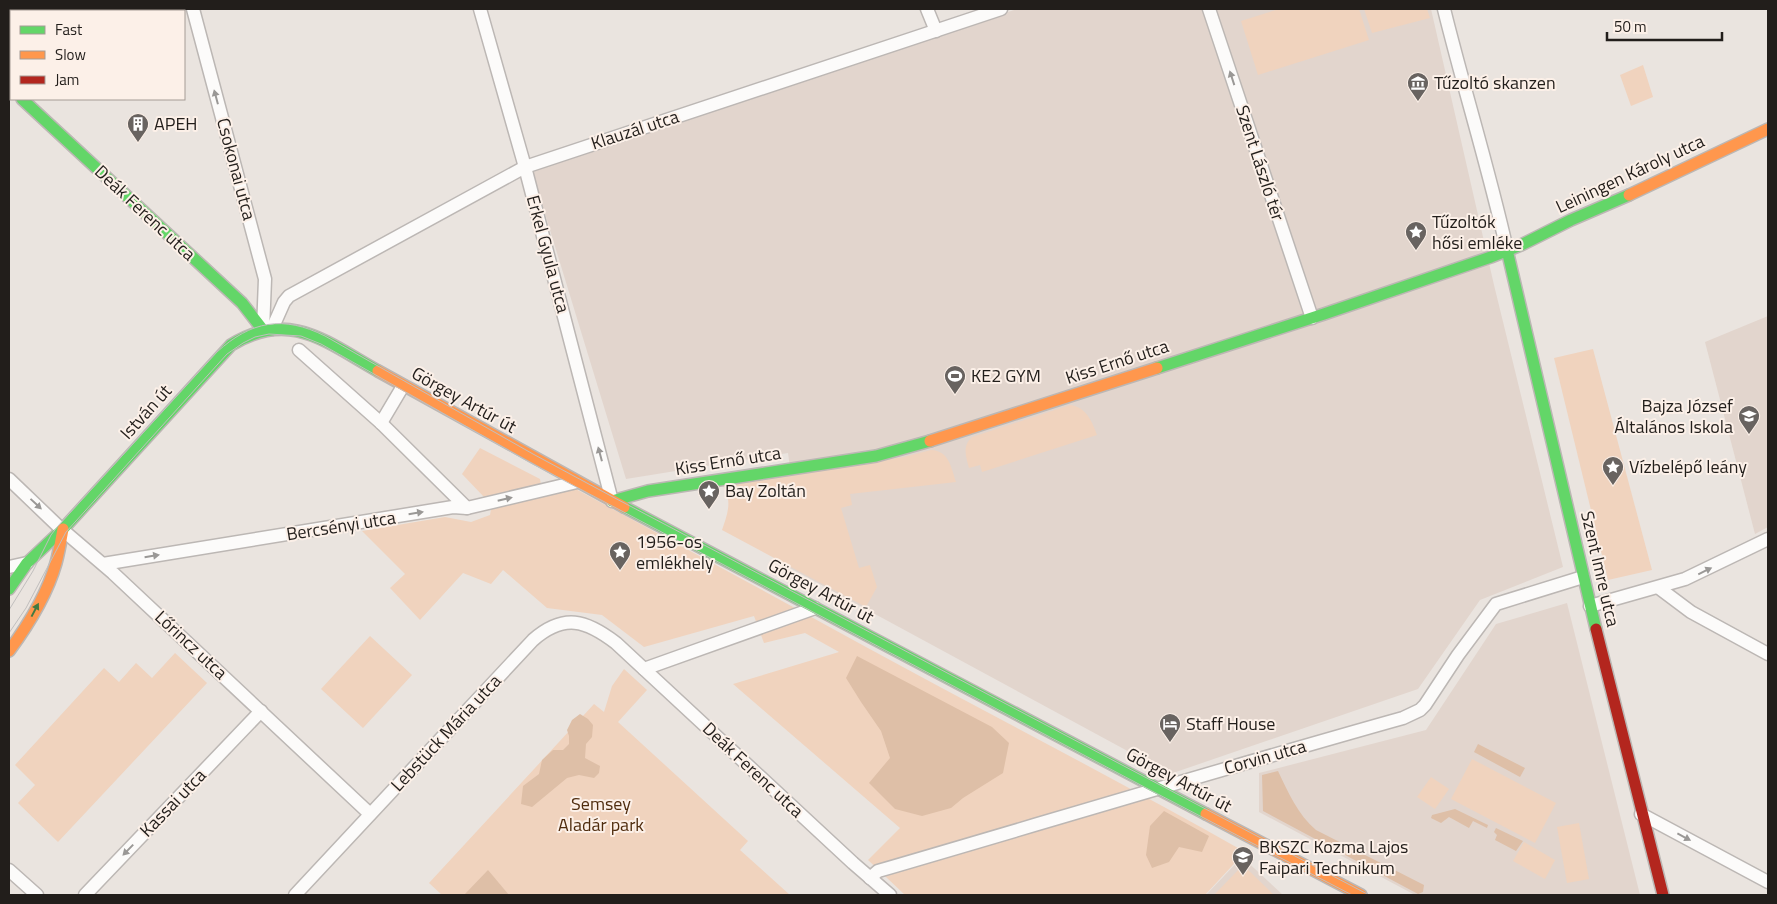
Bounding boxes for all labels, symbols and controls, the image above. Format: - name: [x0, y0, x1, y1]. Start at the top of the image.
- legend: [10, 10, 185, 100]
- scale bar: [1607, 10, 1722, 42]
- text: 50 m: [1614, 15, 1647, 38]
- text: Fast: [55, 18, 83, 41]
- text: Slow: [55, 43, 86, 66]
- text: Jam: [55, 68, 79, 91]
- place label: Tűzoltó skanzen: [1434, 69, 1556, 96]
- one-way arrow: [1228, 70, 1236, 85]
- museum icon: Tűzoltó skanzen: [1406, 71, 1430, 102]
- one-way arrow: [212, 89, 220, 104]
- street label: Szent László tér: [1229, 101, 1292, 224]
- street label: Klauzál utca: [587, 103, 682, 156]
- place label: APEH: [154, 110, 198, 137]
- building icon: APEH: [126, 112, 150, 143]
- street label: Csokonai utca: [210, 115, 263, 223]
- street label: Leiningen Károly utca: [1551, 127, 1709, 220]
- street label: Deák Ferenc utca: [89, 158, 202, 267]
- street label: Erkel Gyula utca: [520, 192, 577, 316]
- place label: Tűzoltók hősi emléke: [1432, 208, 1522, 256]
- place icon: Tűzoltók hősi emléke: [1404, 220, 1428, 251]
- street label: Kiss Ernő utca: [1062, 332, 1172, 391]
- street label: Görgey Artúr út: [407, 360, 522, 440]
- place label: KE2 GYM: [971, 362, 1041, 389]
- sports icon: KE2 GYM: [943, 364, 967, 395]
- street label: István út: [113, 378, 178, 445]
- place label: Bajza József Általános Iskola: [1614, 392, 1733, 440]
- school or university icon: Bajza József Általános Iskola: [1737, 404, 1761, 435]
- street label: Kiss Ernő utca: [673, 439, 783, 482]
- one-way arrow: [596, 446, 604, 461]
- place label: Vízbelépő leány: [1629, 453, 1747, 480]
- place icon: Vízbelépő leány: [1601, 455, 1625, 486]
- place label: Bay Zoltán: [725, 477, 806, 504]
- place icon: Bay Zoltán: [697, 479, 721, 510]
- one-way arrow: [498, 495, 513, 503]
- one-way arrow: [29, 498, 41, 510]
- street label: Bercsényi utca: [284, 504, 398, 547]
- street label: Szent Imre utca: [1574, 508, 1627, 629]
- one-way arrow: [408, 509, 424, 517]
- place label: 1956-os emlékhely: [636, 528, 714, 576]
- place icon: 1956-os emlékhely: [608, 540, 632, 571]
- street label: Görgey Artúr út: [763, 551, 880, 630]
- one-way arrow: [144, 552, 160, 560]
- one-way arrow: [1698, 566, 1712, 574]
- one-way arrow: [31, 603, 39, 618]
- street label: Lőrincz utca: [149, 604, 234, 685]
- street label: Lebstück Mária utca: [384, 668, 507, 797]
- place label: Staff House: [1186, 710, 1275, 737]
- hotel icon: Staff House: [1158, 712, 1182, 743]
- street label: Deák Ferenc utca: [697, 715, 810, 824]
- street label: Corvin utca: [1221, 732, 1309, 781]
- street label: Görgey Artúr út: [1121, 740, 1238, 819]
- street label: Kassai utca: [133, 762, 212, 843]
- park label: Semsey Aladár park: [558, 790, 644, 838]
- place label: BKSZC Kozma Lajos Faipari Technikum: [1259, 833, 1409, 881]
- one-way arrow: [1677, 833, 1691, 841]
- one-way arrow: [122, 844, 134, 856]
- school or university icon: BKSZC Kozma Lajos Faipari Technikum: [1231, 845, 1255, 876]

